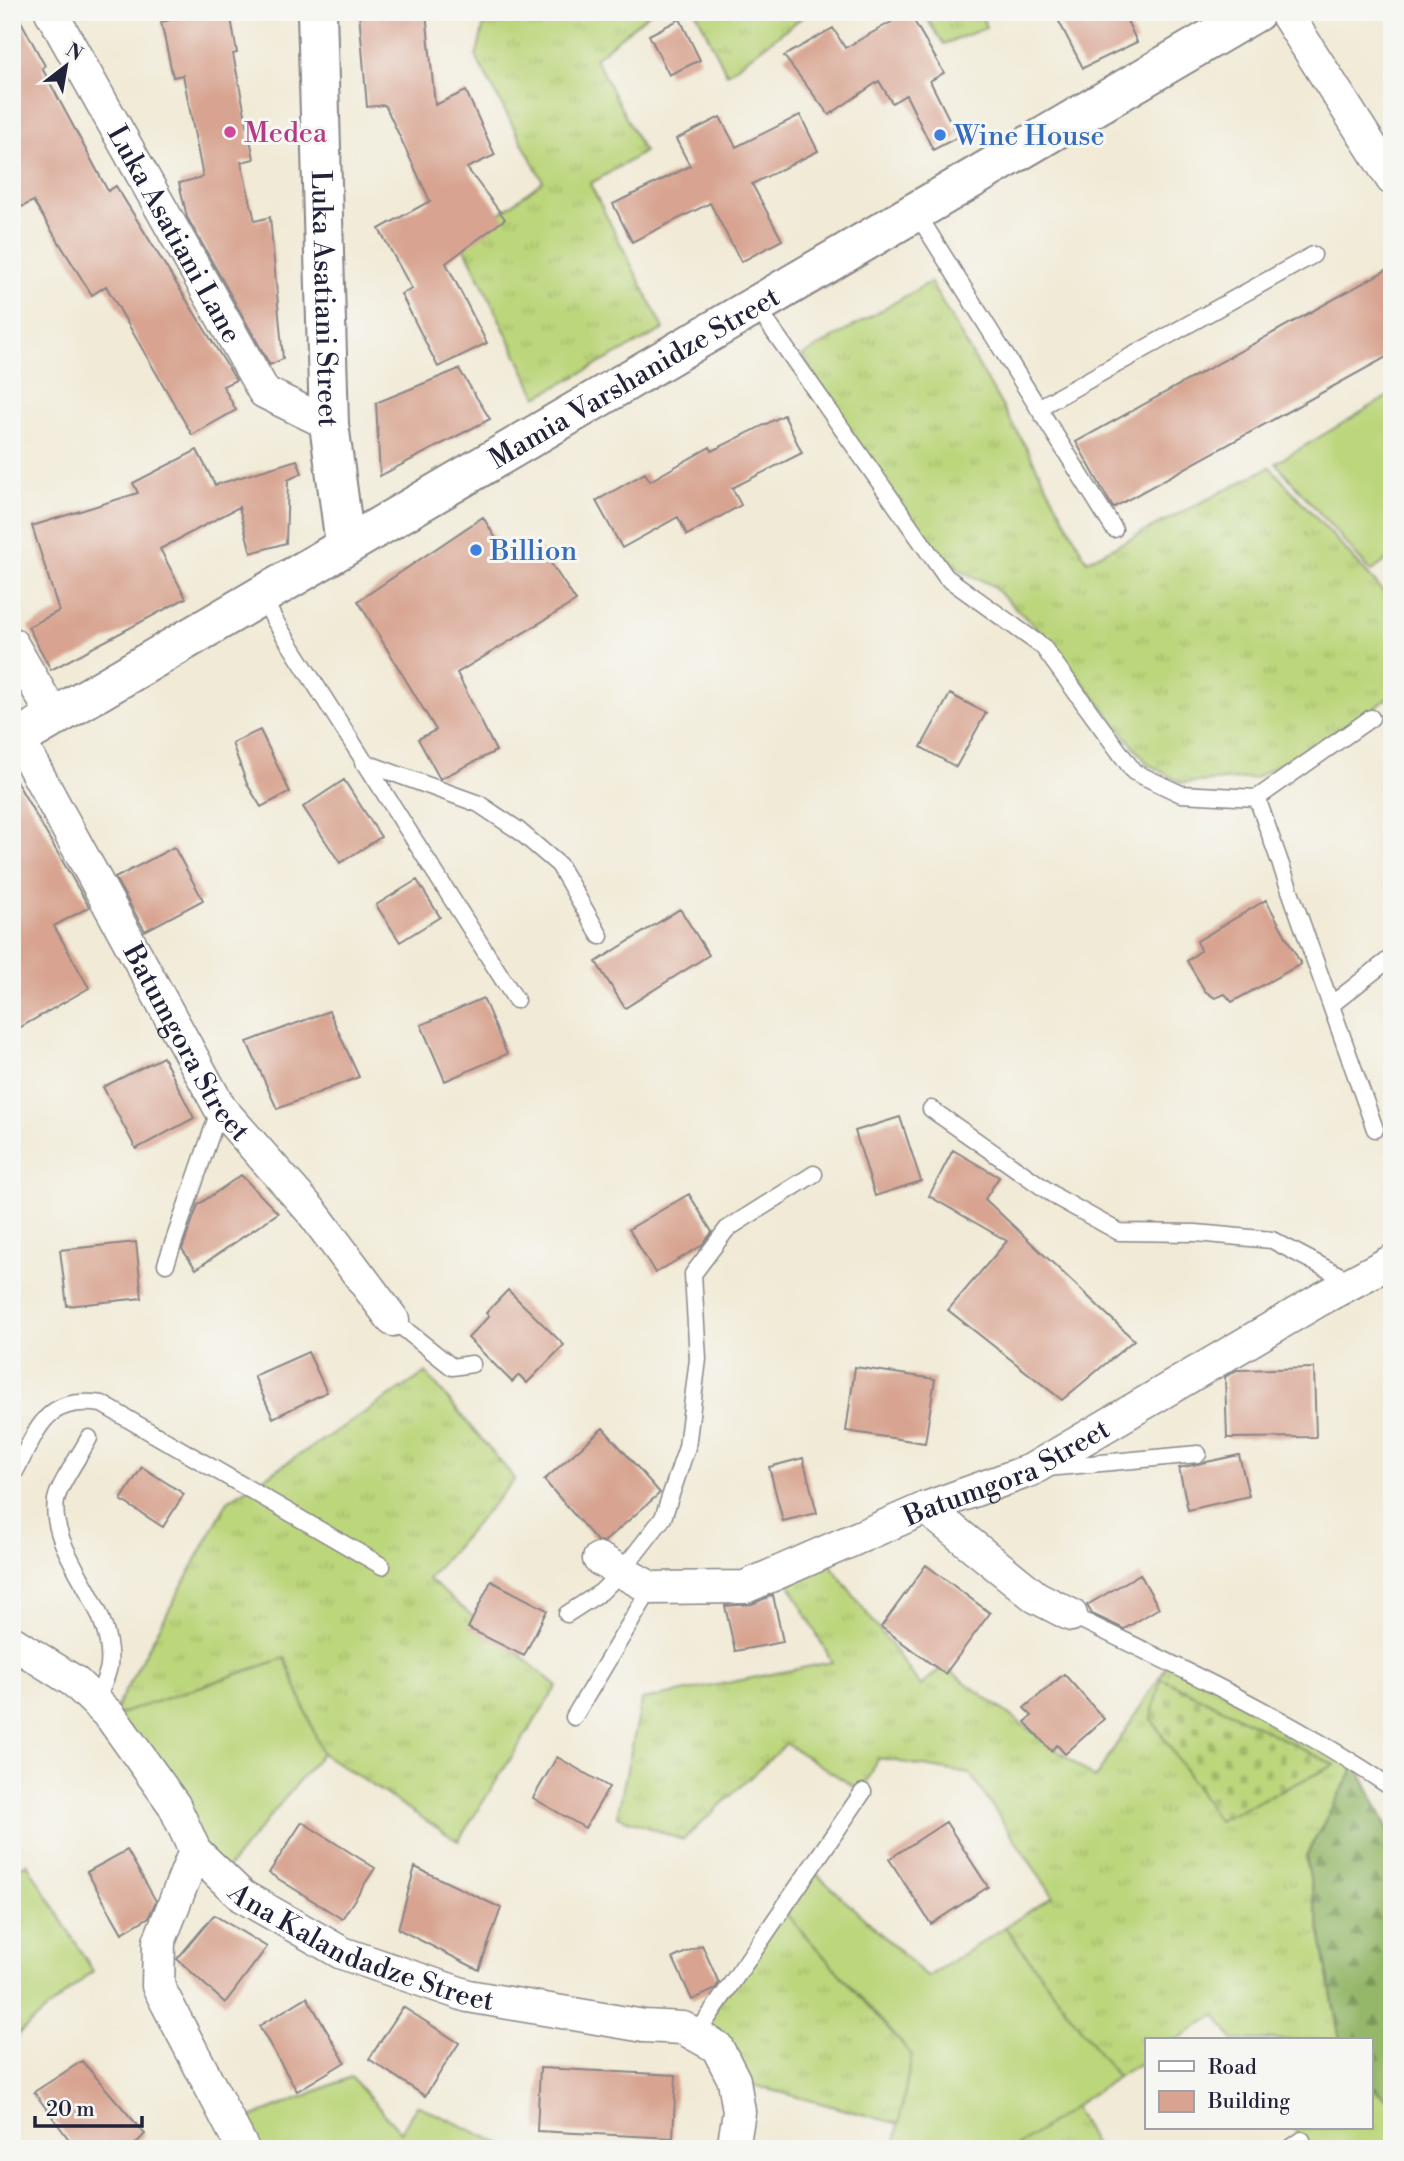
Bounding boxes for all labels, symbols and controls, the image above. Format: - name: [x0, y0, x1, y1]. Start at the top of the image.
- north arrow: [32, 32, 102, 102]
- text: N: [62, 38, 87, 66]
- place label: Medea: [244, 116, 328, 151]
- street label: Luka Asatiani Lane: [99, 119, 249, 349]
- place label: Wine House: [953, 119, 1105, 154]
- marker: Medea: [222, 124, 238, 140]
- marker: Wine House: [932, 127, 948, 143]
- street label: Luka Asatiani Street: [303, 170, 345, 428]
- street label: Mamia Varshanidze Street: [483, 279, 786, 477]
- place label: Billion: [489, 534, 577, 569]
- marker: Billion: [468, 542, 484, 558]
- street label: Batumgora Street: [114, 937, 257, 1149]
- street label: Batumgora Street: [897, 1412, 1116, 1535]
- street label: Ana Kalandadze Street: [220, 1876, 497, 2019]
- legend: [1145, 2038, 1372, 2130]
- text: Road: [1208, 2055, 1257, 2081]
- scale bar: [35, 2084, 142, 2128]
- text: Building: [1207, 2089, 1290, 2115]
- text: 20 m: [46, 2097, 95, 2123]

